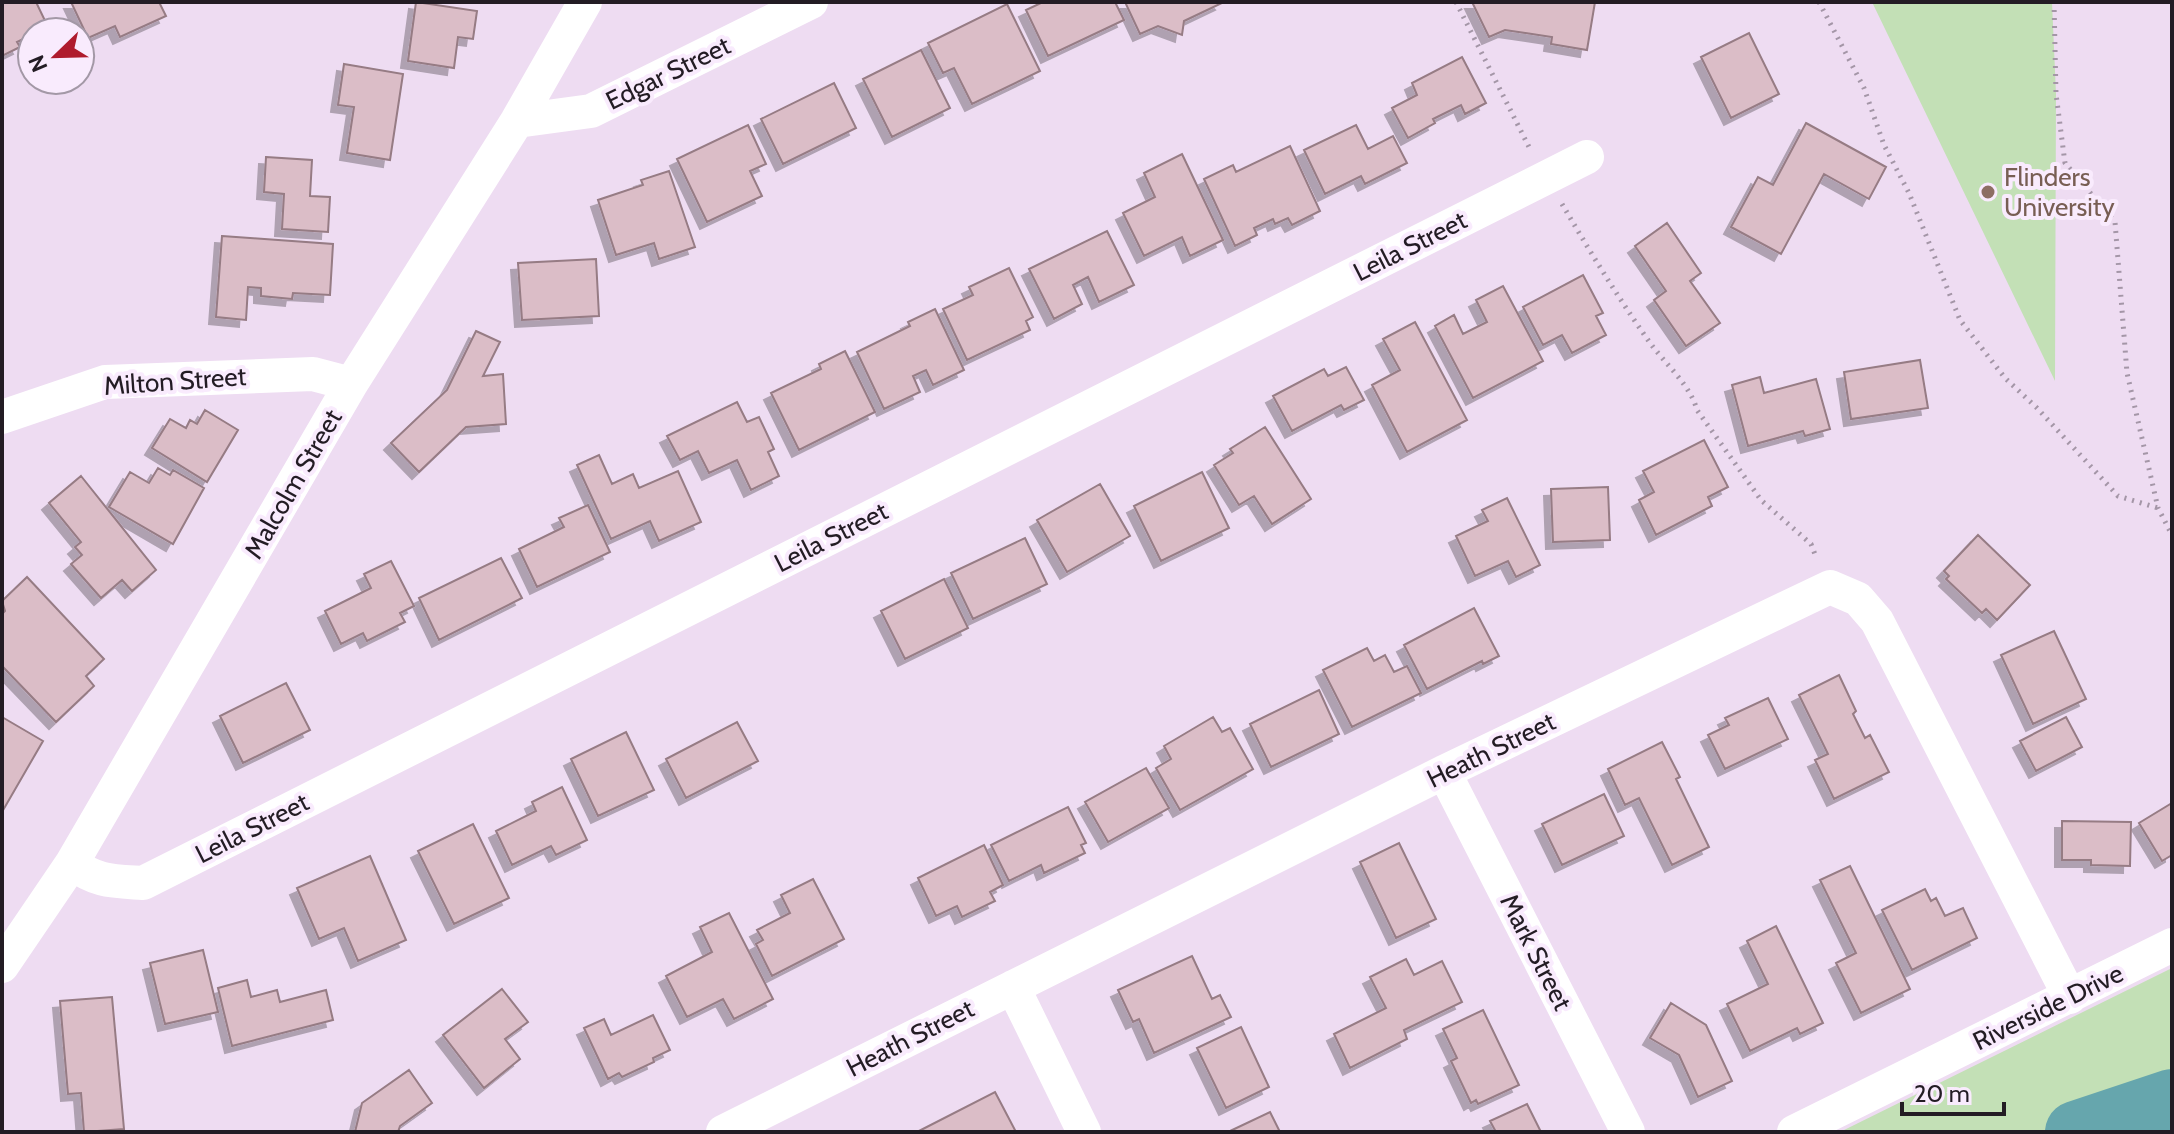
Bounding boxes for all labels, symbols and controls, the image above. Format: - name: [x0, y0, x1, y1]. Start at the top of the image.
- north arrow: [16, 16, 96, 96]
- street label: Edgar Street: [600, 29, 736, 117]
- text: N: [23, 51, 54, 76]
- place label: Flinders University: [2004, 161, 2115, 223]
- marker: Flinders University: [1979, 183, 1997, 201]
- street label: Leila Street: [1348, 204, 1472, 288]
- street label: Milton Street: [103, 360, 247, 402]
- street label: Malcolm Street: [237, 403, 349, 564]
- street label: Leila Street: [769, 495, 893, 579]
- street label: Heath Street: [1421, 705, 1561, 795]
- street label: Leila Street: [190, 786, 314, 870]
- street label: Mark Street: [1493, 889, 1579, 1016]
- street label: Riverside Drive: [1968, 957, 2128, 1057]
- street label: Heath Street: [841, 992, 979, 1084]
- scale bar: [1902, 1066, 2004, 1116]
- text: 20 m: [1914, 1079, 1970, 1108]

